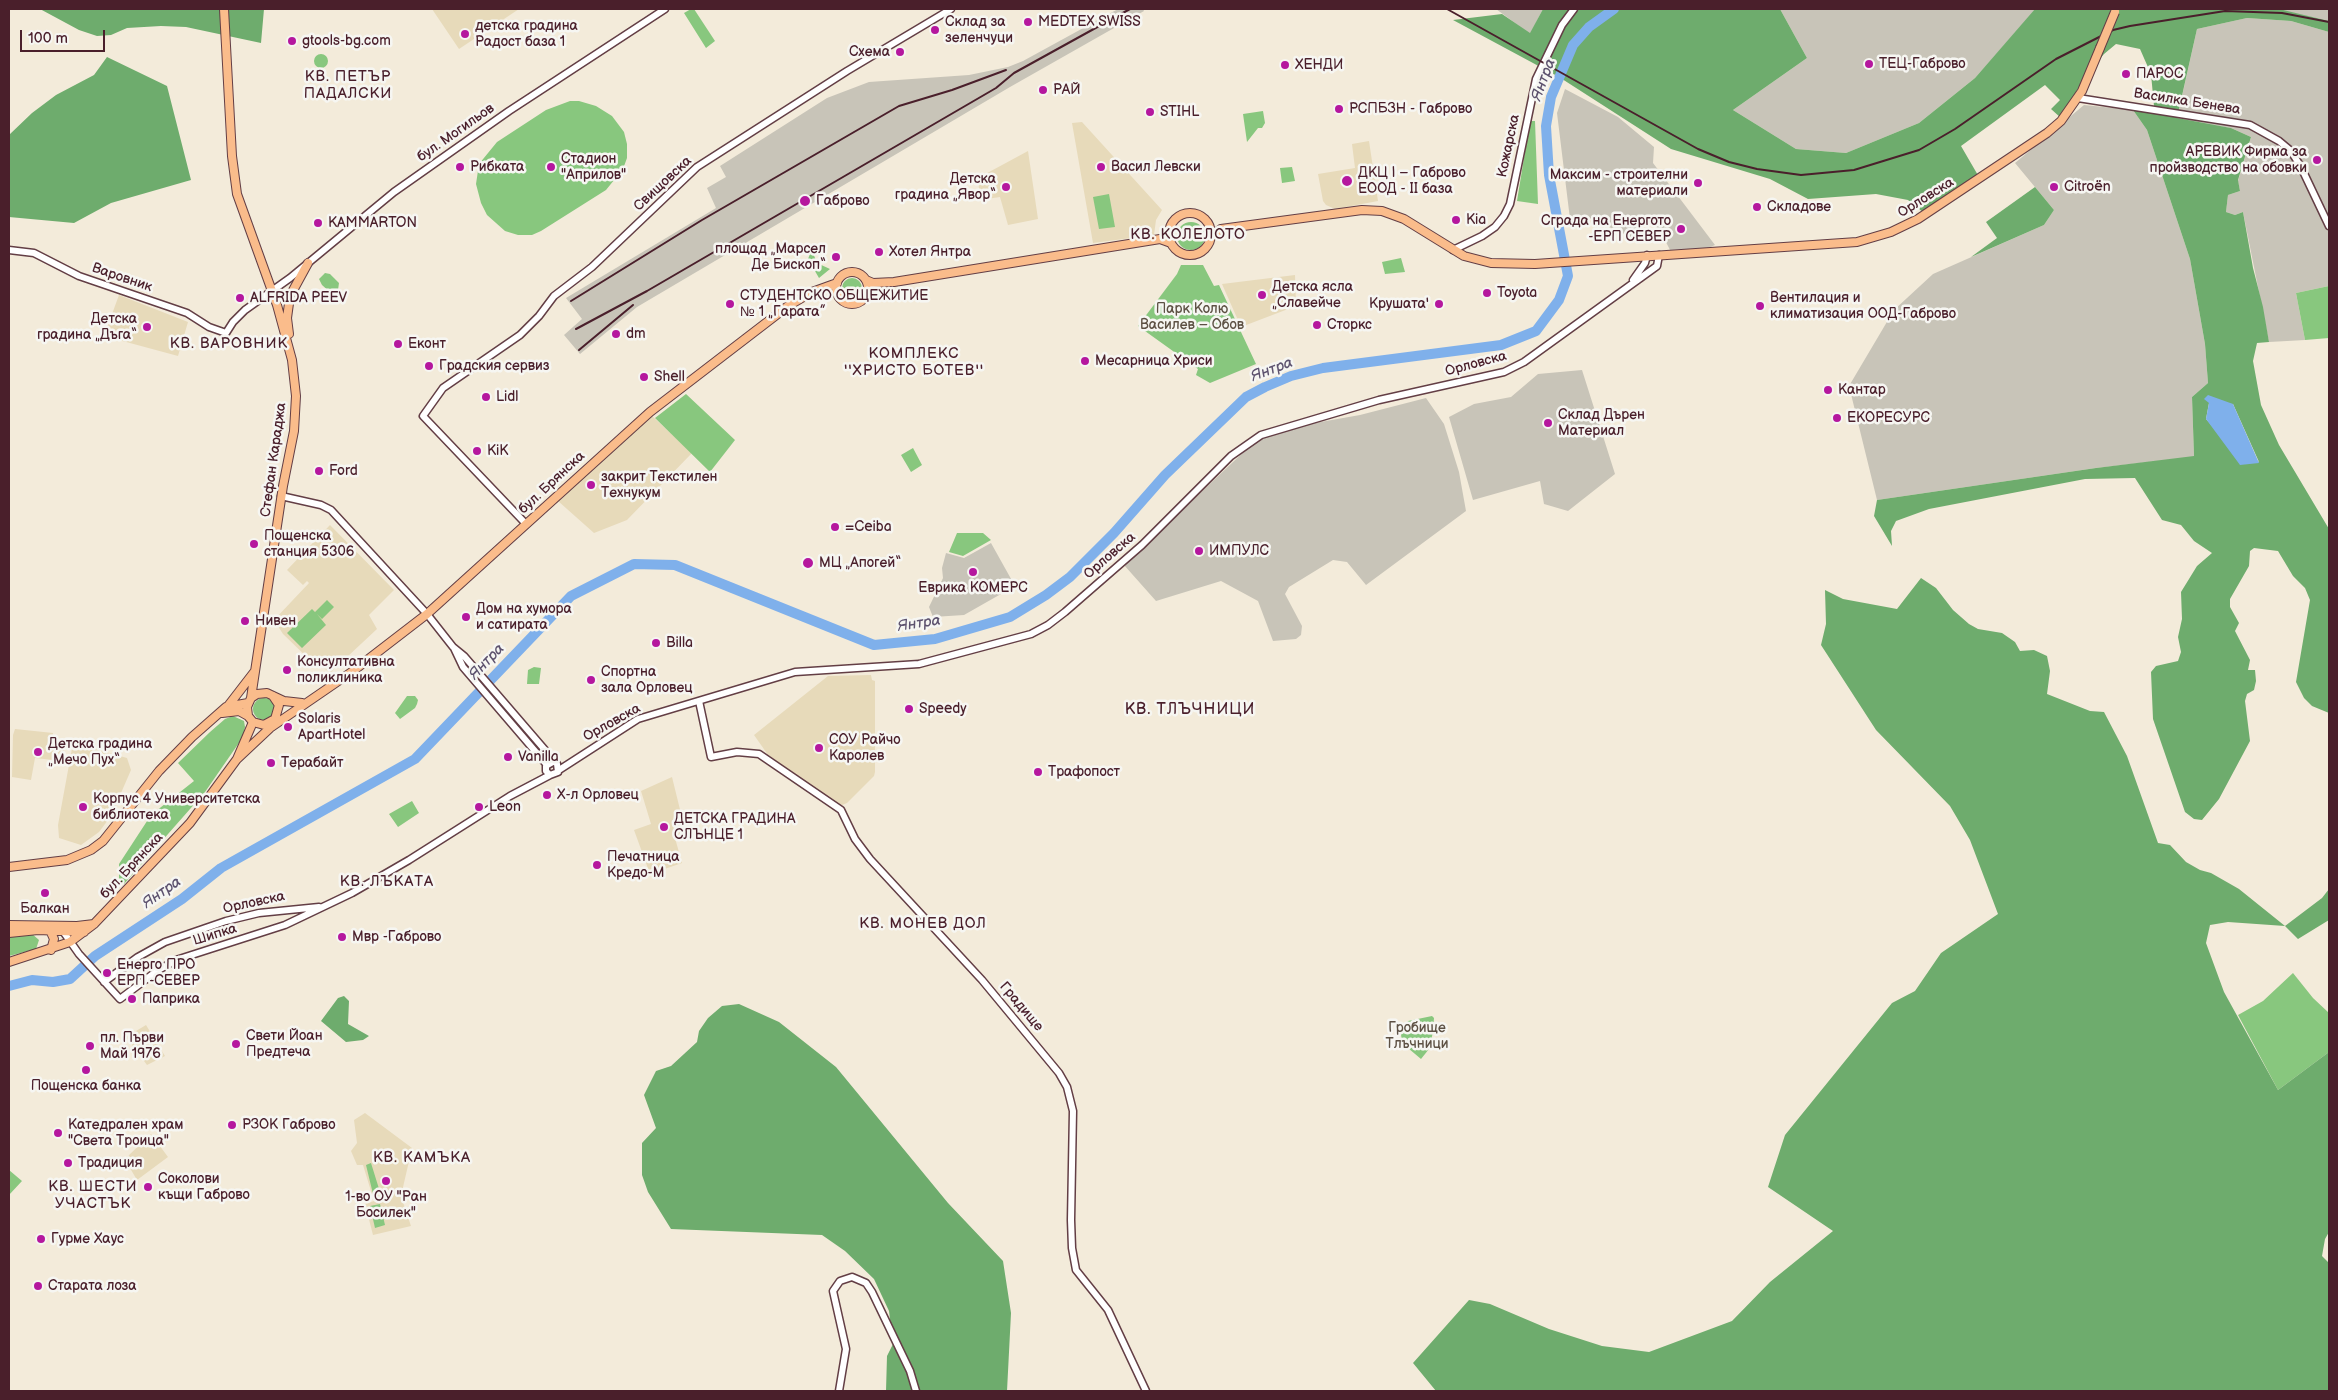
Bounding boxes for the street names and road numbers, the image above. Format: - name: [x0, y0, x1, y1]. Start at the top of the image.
- street label: Василка Бенева: [2132, 85, 2242, 119]
- street label: бул. Могильов: [414, 100, 498, 166]
- street label: Кожарска: [1494, 113, 1524, 179]
- street label: Свищовска: [631, 153, 695, 215]
- street label: Орловска: [1895, 174, 1957, 222]
- street label: Варовник: [90, 260, 154, 296]
- street label: Орловска: [1444, 348, 1508, 380]
- street label: Стефан Караджа: [258, 402, 290, 518]
- street label: бул. Брянска: [515, 448, 589, 518]
- street label: Орловска: [1081, 529, 1139, 583]
- street label: Орловска: [580, 700, 644, 746]
- street label: бул. Брянска: [97, 829, 167, 903]
- street label: Орловска: [222, 888, 286, 918]
- street label: Шипка: [191, 920, 239, 950]
- street label: Градище: [995, 979, 1047, 1035]

